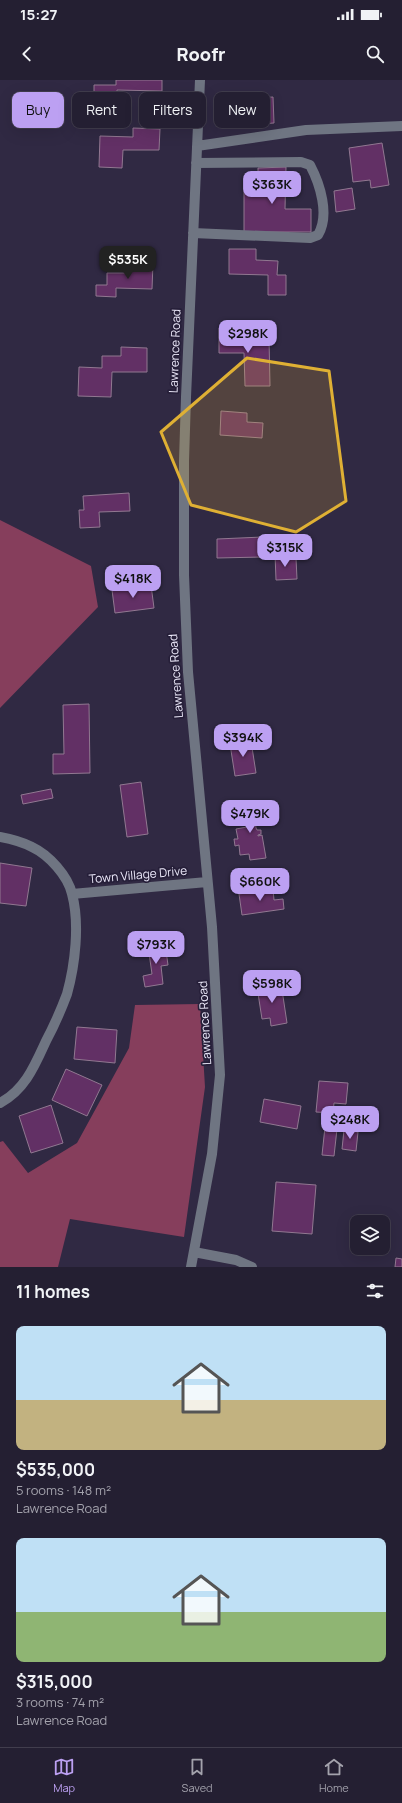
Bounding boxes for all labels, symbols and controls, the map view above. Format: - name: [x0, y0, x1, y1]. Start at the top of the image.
- text: 15:27: [20, 4, 57, 25]
- text: Roofr: [177, 42, 226, 66]
- icon: back: [16, 43, 38, 65]
- icon: search: [364, 43, 386, 65]
- chip: Buy: [12, 92, 64, 128]
- chip: Rent: [72, 92, 131, 128]
- chip: Filters: [139, 92, 206, 128]
- chip: New: [214, 92, 270, 128]
- pin: $363K: [244, 171, 300, 205]
- text: $363K: [252, 175, 292, 193]
- pin: $535K: [100, 246, 156, 280]
- text: $535K: [108, 250, 148, 268]
- street label: Lawrence Road: [165, 309, 184, 393]
- pin: $298K: [220, 320, 276, 354]
- text: $298K: [228, 324, 268, 342]
- pin: $315K: [257, 534, 313, 568]
- text: $315K: [266, 538, 304, 556]
- pin: $418K: [105, 565, 161, 599]
- text: $418K: [114, 569, 152, 587]
- street label: Lawrence Road: [164, 633, 187, 719]
- pin: $394K: [215, 724, 271, 758]
- text: $394K: [223, 728, 263, 746]
- pin: $479K: [222, 800, 278, 834]
- text: $479K: [230, 804, 270, 822]
- street label: Town Village Drive: [88, 862, 188, 887]
- pin: $660K: [232, 868, 288, 902]
- text: $660K: [239, 872, 281, 890]
- pin: $793K: [128, 931, 184, 965]
- text: $793K: [136, 935, 176, 953]
- pin: $598K: [244, 970, 300, 1004]
- text: $598K: [252, 974, 292, 992]
- street label: Lawrence Road: [194, 981, 215, 1066]
- pin: $248K: [322, 1106, 378, 1140]
- text: $248K: [330, 1110, 370, 1128]
- map controls: [350, 1215, 390, 1255]
- button: layers: [350, 1215, 390, 1255]
- text: 11 homes: [16, 1280, 90, 1303]
- icon: filters: [364, 1280, 386, 1302]
- icon: home: [165, 1352, 237, 1424]
- text: $535,000: [16, 1458, 95, 1481]
- text: 5 rooms · 148 m²: [16, 1481, 111, 1499]
- text: Lawrence Road: [16, 1499, 107, 1517]
- icon: home: [165, 1564, 237, 1636]
- text: $315,000: [16, 1670, 93, 1693]
- text: 3 rooms · 74 m²: [16, 1693, 104, 1711]
- text: Lawrence Road: [16, 1711, 107, 1729]
- tab: Map: [53, 1756, 75, 1795]
- tab: Saved: [182, 1756, 213, 1795]
- tab: Home: [319, 1756, 349, 1795]

